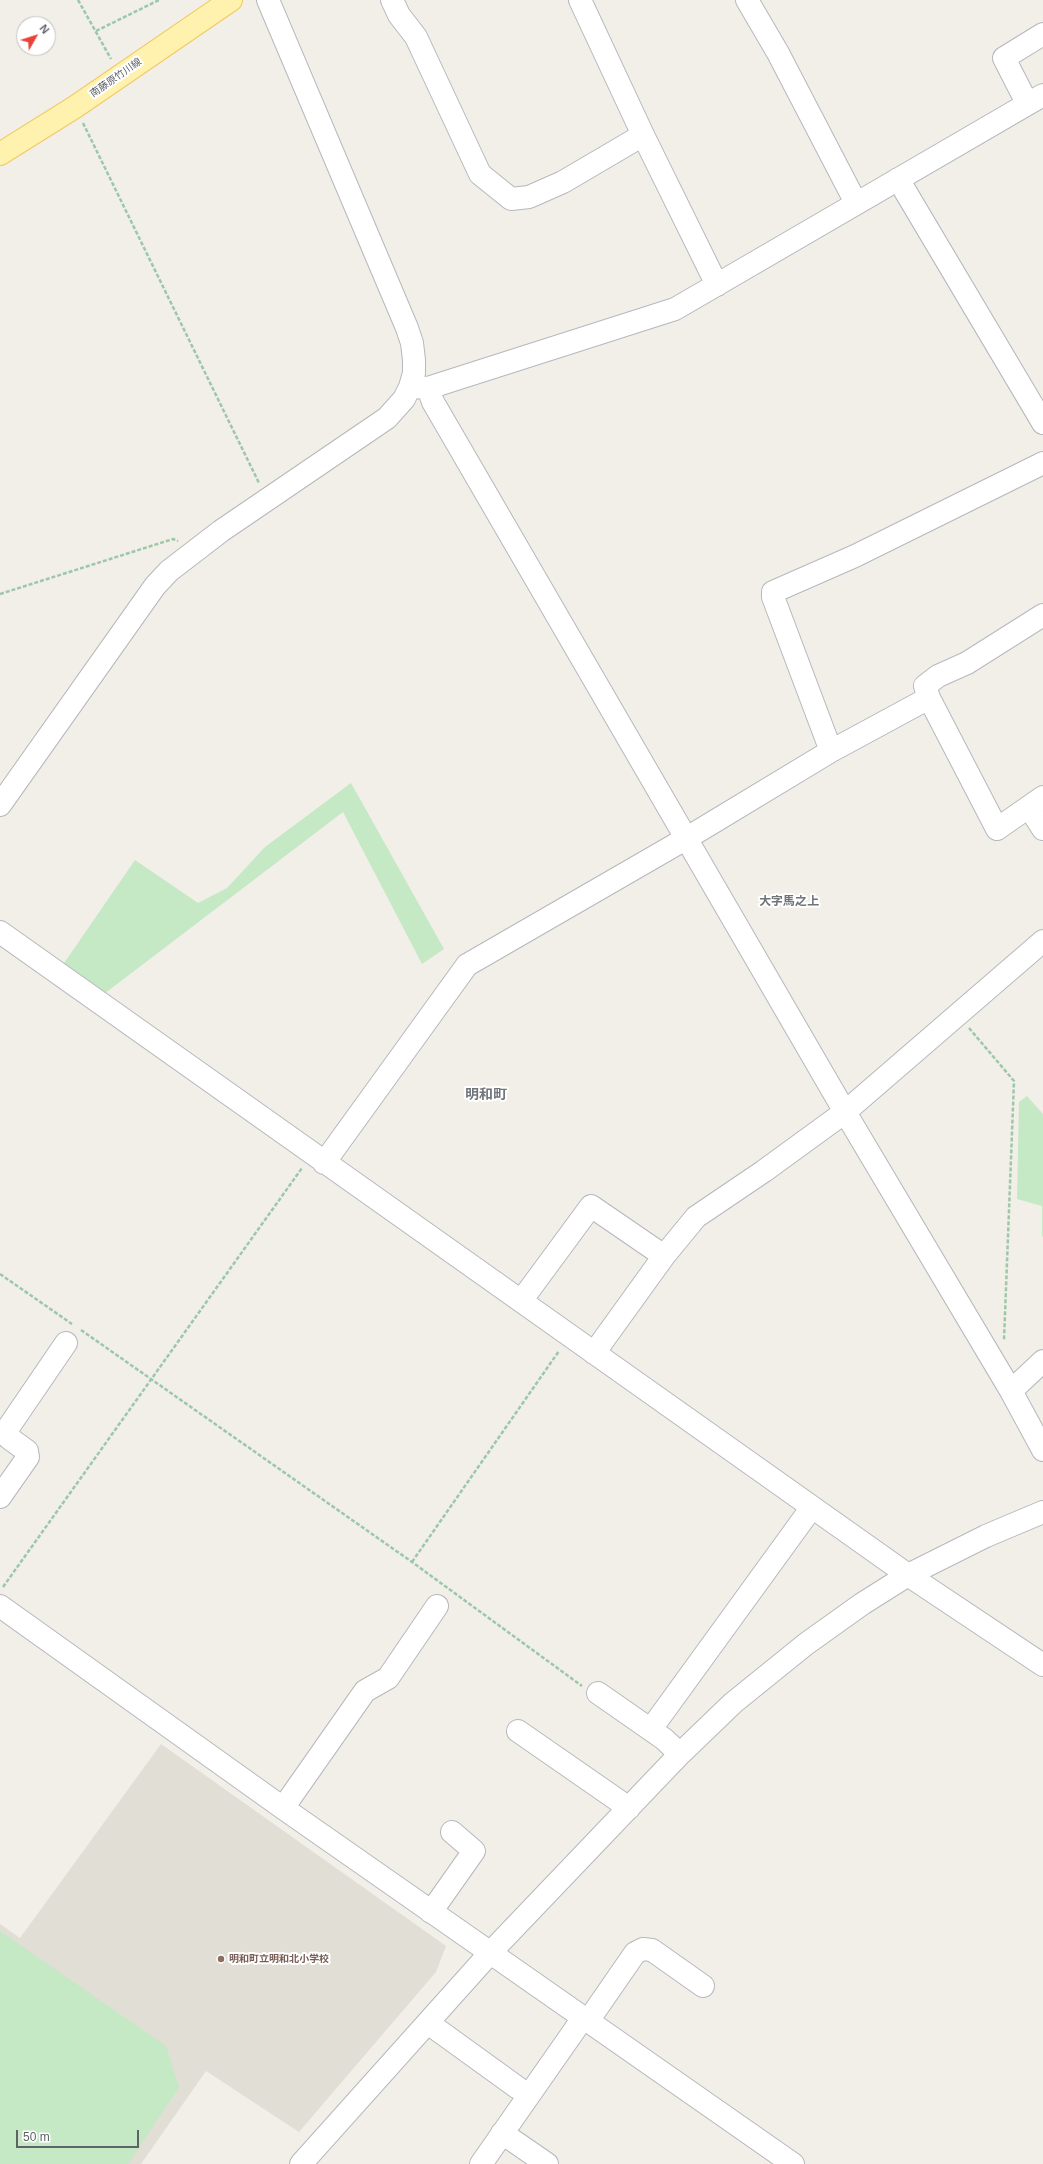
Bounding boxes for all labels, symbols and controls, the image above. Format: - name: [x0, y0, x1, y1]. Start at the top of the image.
- north arrow: [16, 16, 56, 56]
- text: N: [37, 22, 52, 36]
- street label: 南藤原竹川線: [88, 56, 144, 100]
- district label: 大字馬之上: [759, 895, 819, 909]
- district label: 明和町: [465, 1087, 507, 1103]
- place label: 明和町立明和北小学校: [229, 1953, 329, 1965]
- marker: 明和町立明和北小学校: [216, 1954, 226, 1964]
- scale bar: [18, 2122, 141, 2148]
- text: 50 m: [23, 2130, 50, 2144]

